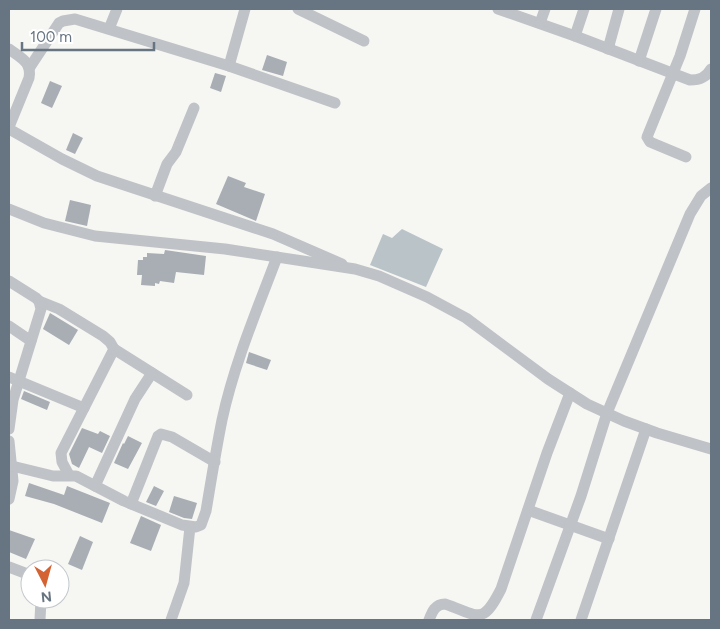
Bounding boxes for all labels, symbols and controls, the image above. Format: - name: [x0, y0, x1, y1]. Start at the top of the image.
- scale bar: [22, 20, 155, 52]
- text: 100 m: [30, 28, 72, 46]
- north arrow: [20, 559, 70, 609]
- text: N: [40, 587, 53, 605]

